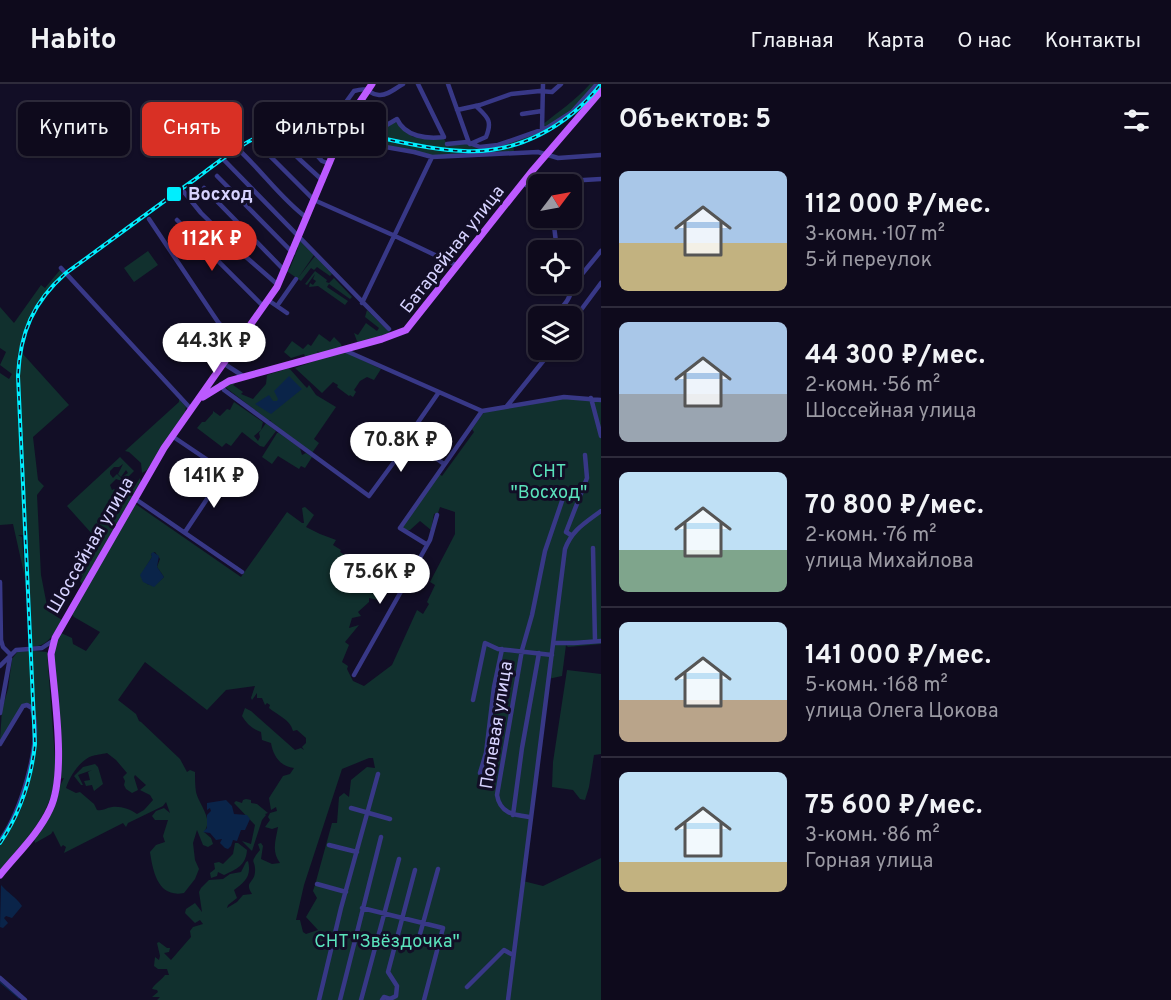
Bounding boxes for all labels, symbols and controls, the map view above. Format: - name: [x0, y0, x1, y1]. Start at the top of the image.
- text: Habito: [30, 23, 117, 59]
- text: Главная: [750, 28, 834, 55]
- text: Карта: [867, 28, 924, 55]
- text: О нас: [957, 28, 1012, 55]
- text: Контакты: [1045, 28, 1141, 55]
- chip: Купить: [18, 102, 130, 156]
- chip: Снять: [142, 102, 242, 156]
- chip: Фильтры: [254, 102, 386, 156]
- text: Объектов: 5: [619, 104, 771, 137]
- icon: filters: [1120, 104, 1153, 137]
- north arrow: [528, 174, 582, 228]
- map controls: [528, 174, 582, 360]
- street label: Батарейная улица: [396, 181, 510, 319]
- place label: Восход: [188, 184, 253, 207]
- marker: Восход: [165, 185, 183, 203]
- text: 112 000 ₽/мес.: [805, 189, 990, 222]
- icon: home: [667, 195, 739, 267]
- pin: 112K ₽: [163, 221, 261, 272]
- text: 3-комн. · 107 m²: [805, 222, 945, 248]
- text: 112K ₽: [182, 227, 242, 253]
- button: locate: [528, 240, 582, 294]
- text: 5-й переулок: [805, 248, 932, 274]
- button: layers: [528, 306, 582, 360]
- pin: 44.3K ₽: [159, 323, 269, 374]
- text: 44.3K ₽: [177, 329, 251, 355]
- text: 44 300 ₽/мес.: [805, 340, 985, 373]
- icon: home: [667, 346, 739, 418]
- text: 2-комн. · 56 m²: [805, 373, 940, 399]
- text: Шоссейная улица: [805, 399, 976, 425]
- pin: 70.8K ₽: [346, 422, 456, 473]
- text: 70.8K ₽: [364, 428, 438, 454]
- pin: 141K ₽: [165, 458, 263, 509]
- park label: СНТ "Восход": [511, 461, 587, 505]
- text: 141K ₽: [183, 464, 245, 490]
- street label: Шоссейная улица: [43, 473, 140, 618]
- text: 70 800 ₽/мес.: [805, 490, 983, 523]
- icon: home: [667, 496, 739, 568]
- text: 2-комн. · 76 m²: [805, 523, 936, 549]
- text: улица Михайлова: [805, 549, 973, 575]
- pin: 75.6K ₽: [325, 554, 435, 605]
- text: 75.6K ₽: [344, 560, 416, 586]
- text: 141 000 ₽/мес.: [805, 640, 991, 673]
- icon: home: [667, 646, 739, 718]
- street label: Полевая улица: [476, 660, 519, 791]
- text: 5-комн. · 168 m²: [805, 673, 948, 699]
- text: улица Олега Цокова: [805, 699, 999, 725]
- text: 75 600 ₽/мес.: [805, 790, 982, 823]
- icon: home: [667, 796, 739, 868]
- text: 3-комн. · 86 m²: [805, 823, 940, 849]
- text: Горная улица: [805, 849, 933, 875]
- park label: СНТ "Звёздочка": [314, 931, 460, 954]

